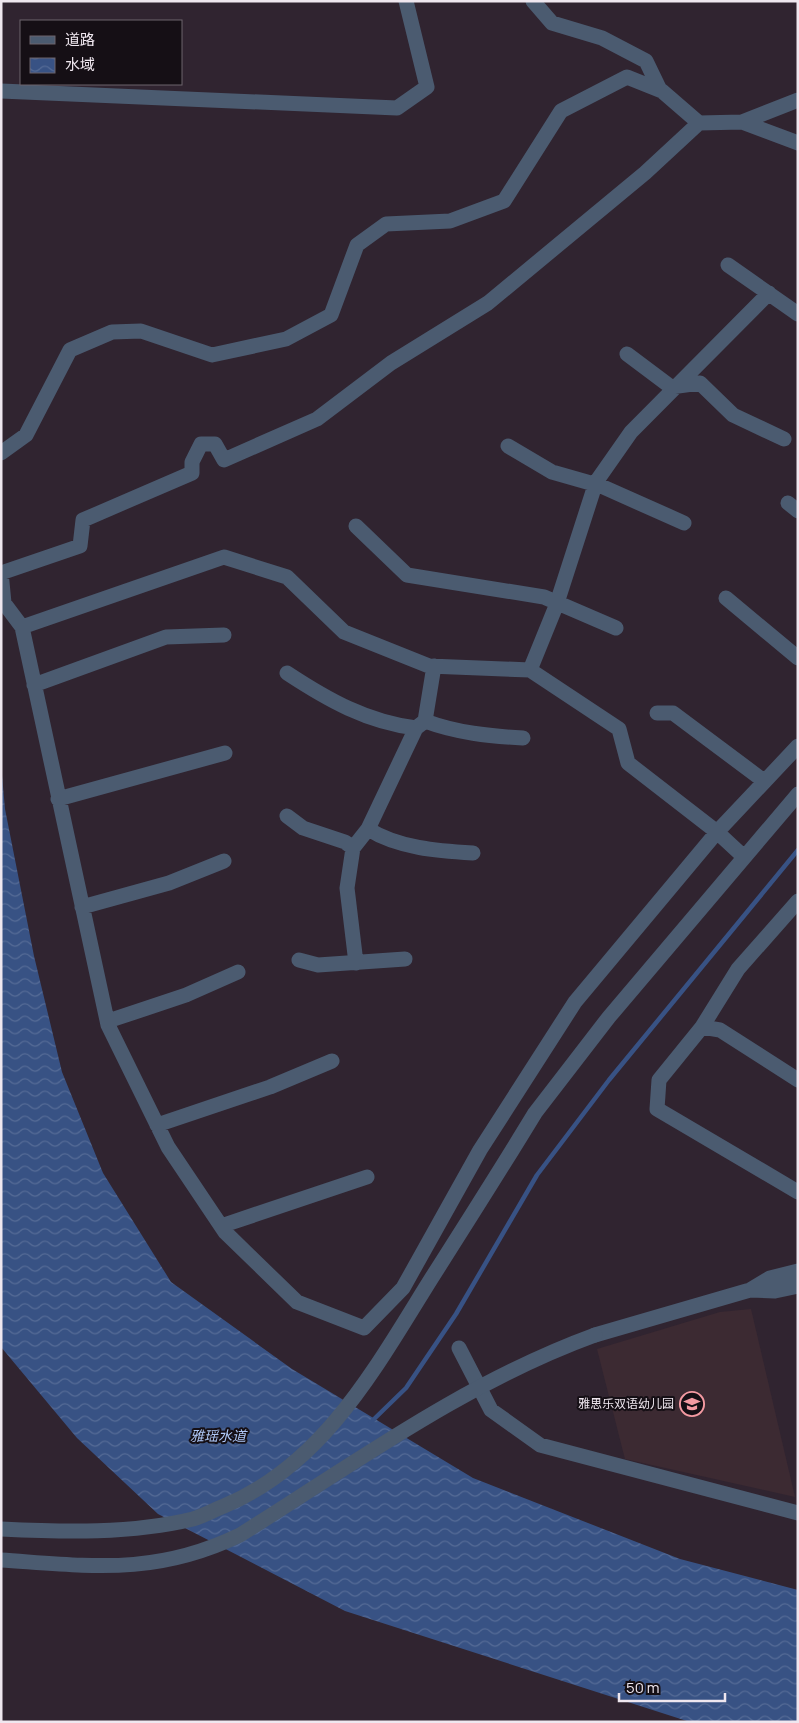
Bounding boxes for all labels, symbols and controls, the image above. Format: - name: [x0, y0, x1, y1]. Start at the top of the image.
- legend: [20, 20, 182, 85]
- text: 道路: [65, 29, 95, 50]
- text: 水域: [65, 54, 95, 75]
- school or university icon: 雅思乐双语幼儿园: [679, 1391, 705, 1417]
- place label: 雅思乐双语幼儿园: [578, 1395, 674, 1412]
- water label: 雅瑶水道: [190, 1426, 248, 1445]
- scale bar: [619, 1670, 725, 1702]
- text: 50 m: [626, 1677, 660, 1698]

